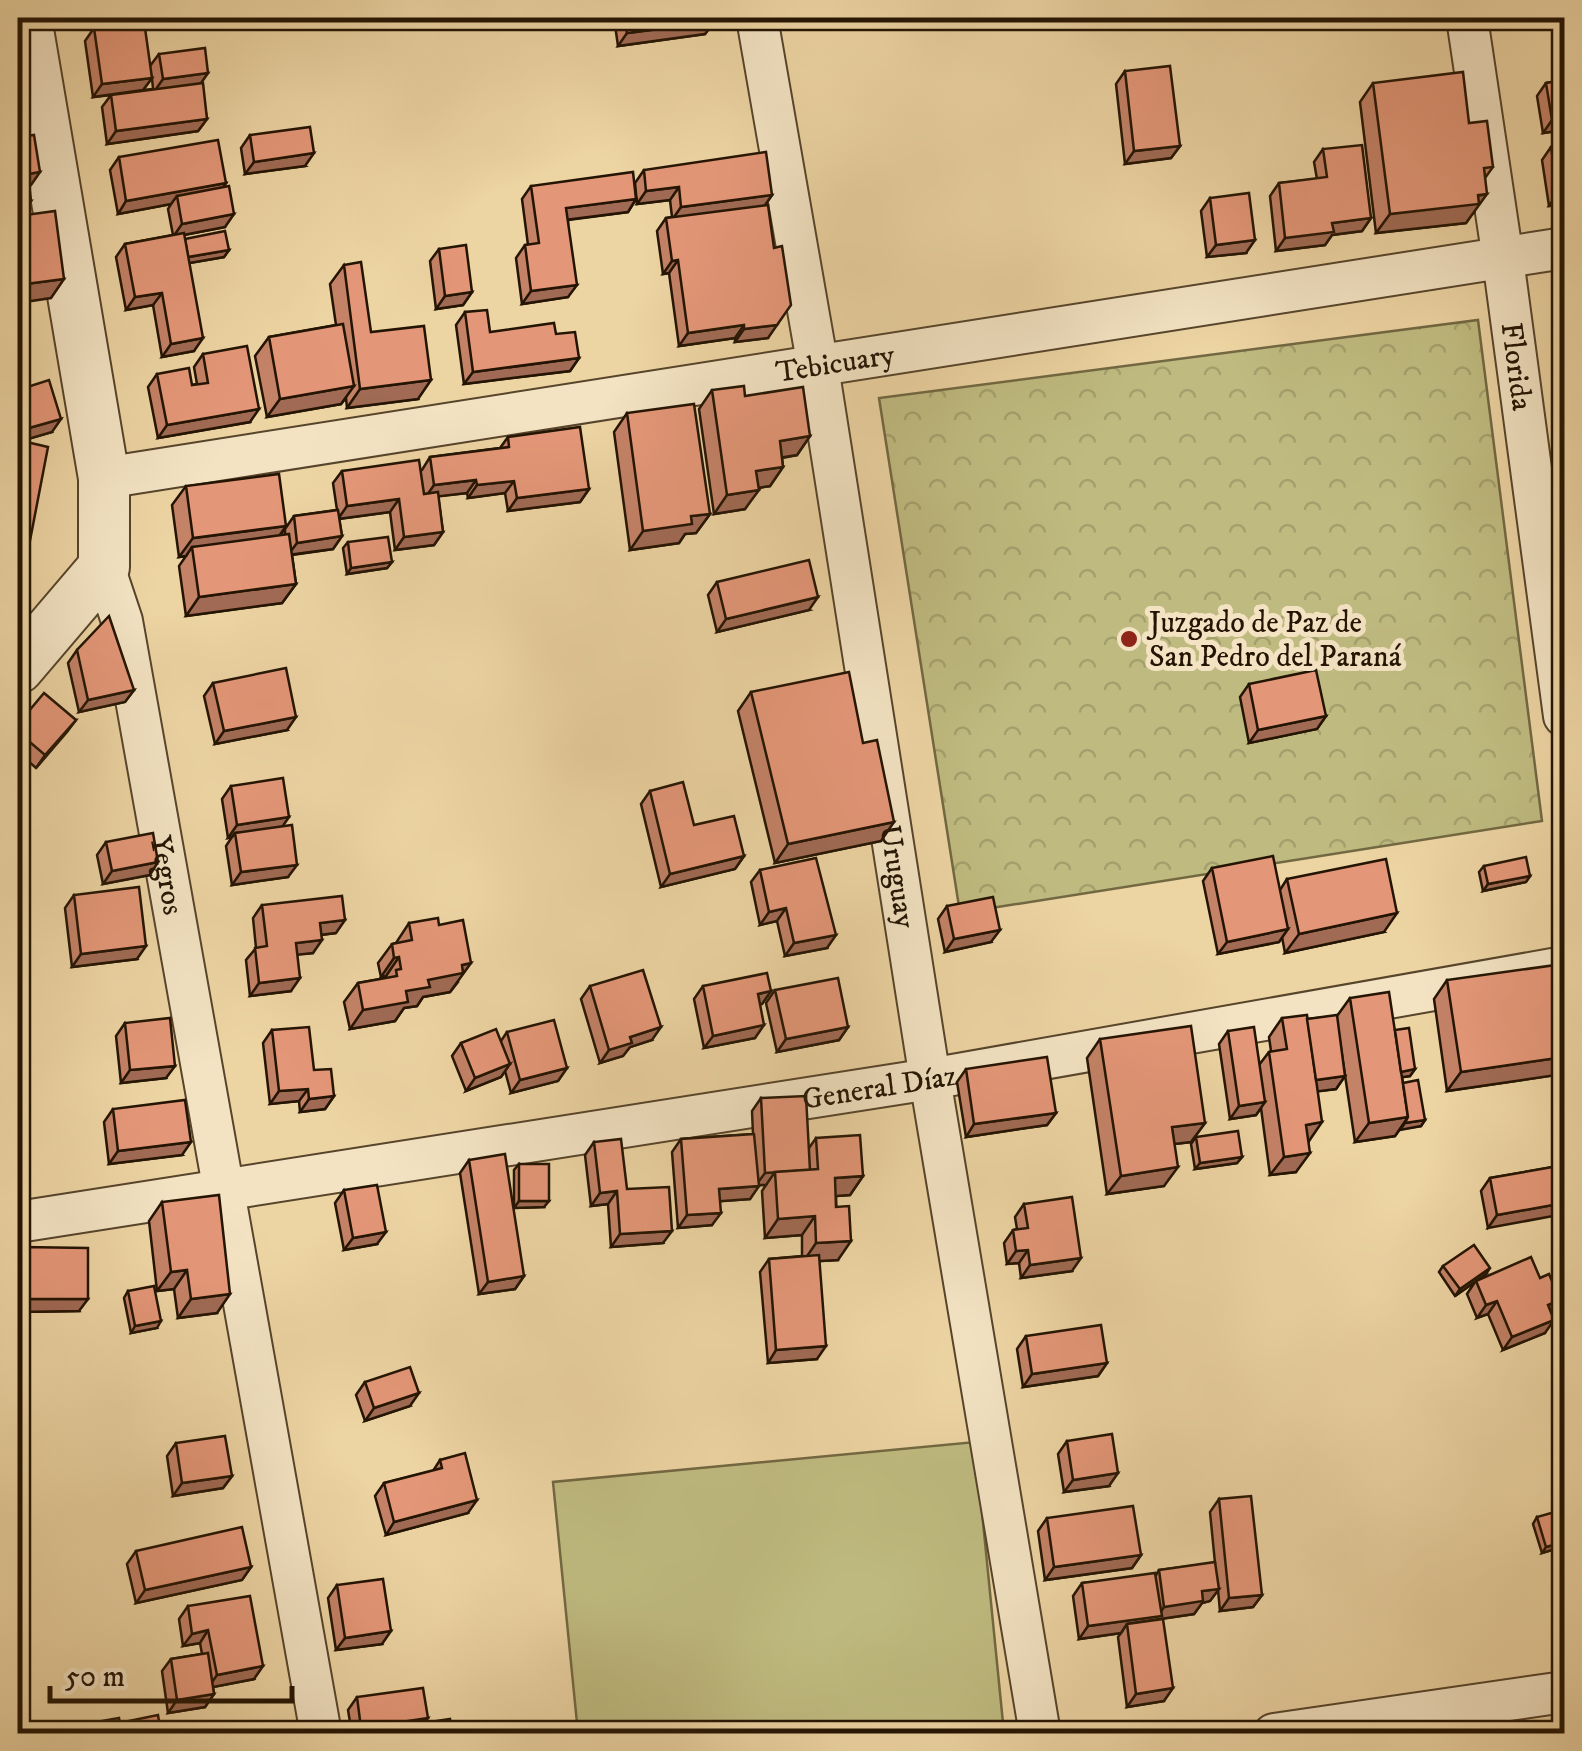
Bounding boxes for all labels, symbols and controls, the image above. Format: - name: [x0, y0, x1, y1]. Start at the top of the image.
- street label: Florida: [1492, 320, 1540, 413]
- street label: Tebicuary: [773, 337, 898, 392]
- place label: Juzgado de Paz de San Pedro del Paraná: [1146, 605, 1402, 676]
- marker: Juzgado de Paz de San Pedro del Paraná: [1118, 628, 1140, 650]
- street label: Uruguay: [870, 822, 923, 932]
- street label: Yegros: [141, 833, 191, 918]
- street label: General Díaz: [799, 1058, 960, 1119]
- scale bar: [50, 1641, 292, 1703]
- text: 50 m: [65, 1659, 125, 1696]

